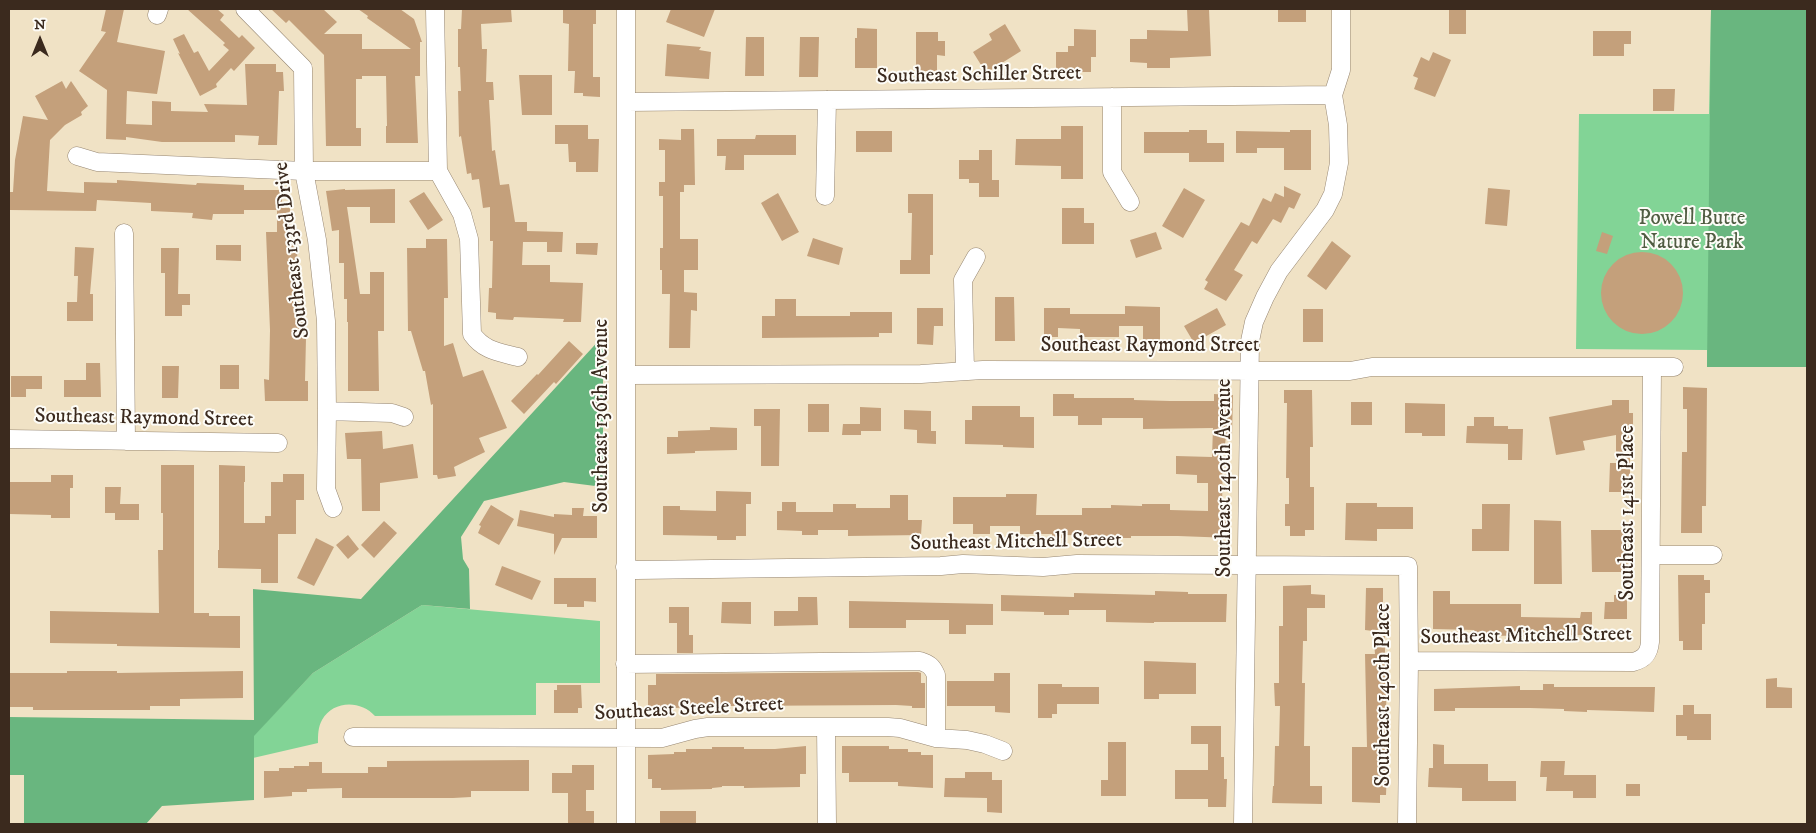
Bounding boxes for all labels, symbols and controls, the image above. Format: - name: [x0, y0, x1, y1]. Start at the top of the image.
- north arrow: [15, 15, 65, 65]
- text: N: [34, 16, 46, 34]
- street label: Southeast Schiller Street: [876, 62, 1082, 90]
- street label: Southeast 133rd Drive: [270, 160, 316, 340]
- park label: Powell Butte Nature Park: [1639, 207, 1745, 257]
- street label: Southeast 136th Avenue: [590, 319, 616, 513]
- street label: Southeast Raymond Street: [1040, 334, 1260, 360]
- street label: Southeast 140th Avenue: [1213, 379, 1239, 577]
- street label: Southeast Raymond Street: [34, 404, 254, 434]
- street label: Southeast 141st Place: [1616, 425, 1642, 601]
- street label: Southeast Mitchell Street: [910, 529, 1122, 557]
- street label: Southeast 140th Place: [1372, 603, 1398, 787]
- street label: Southeast Mitchell Street: [1420, 623, 1632, 651]
- street label: Southeast Steele Street: [594, 692, 784, 728]

